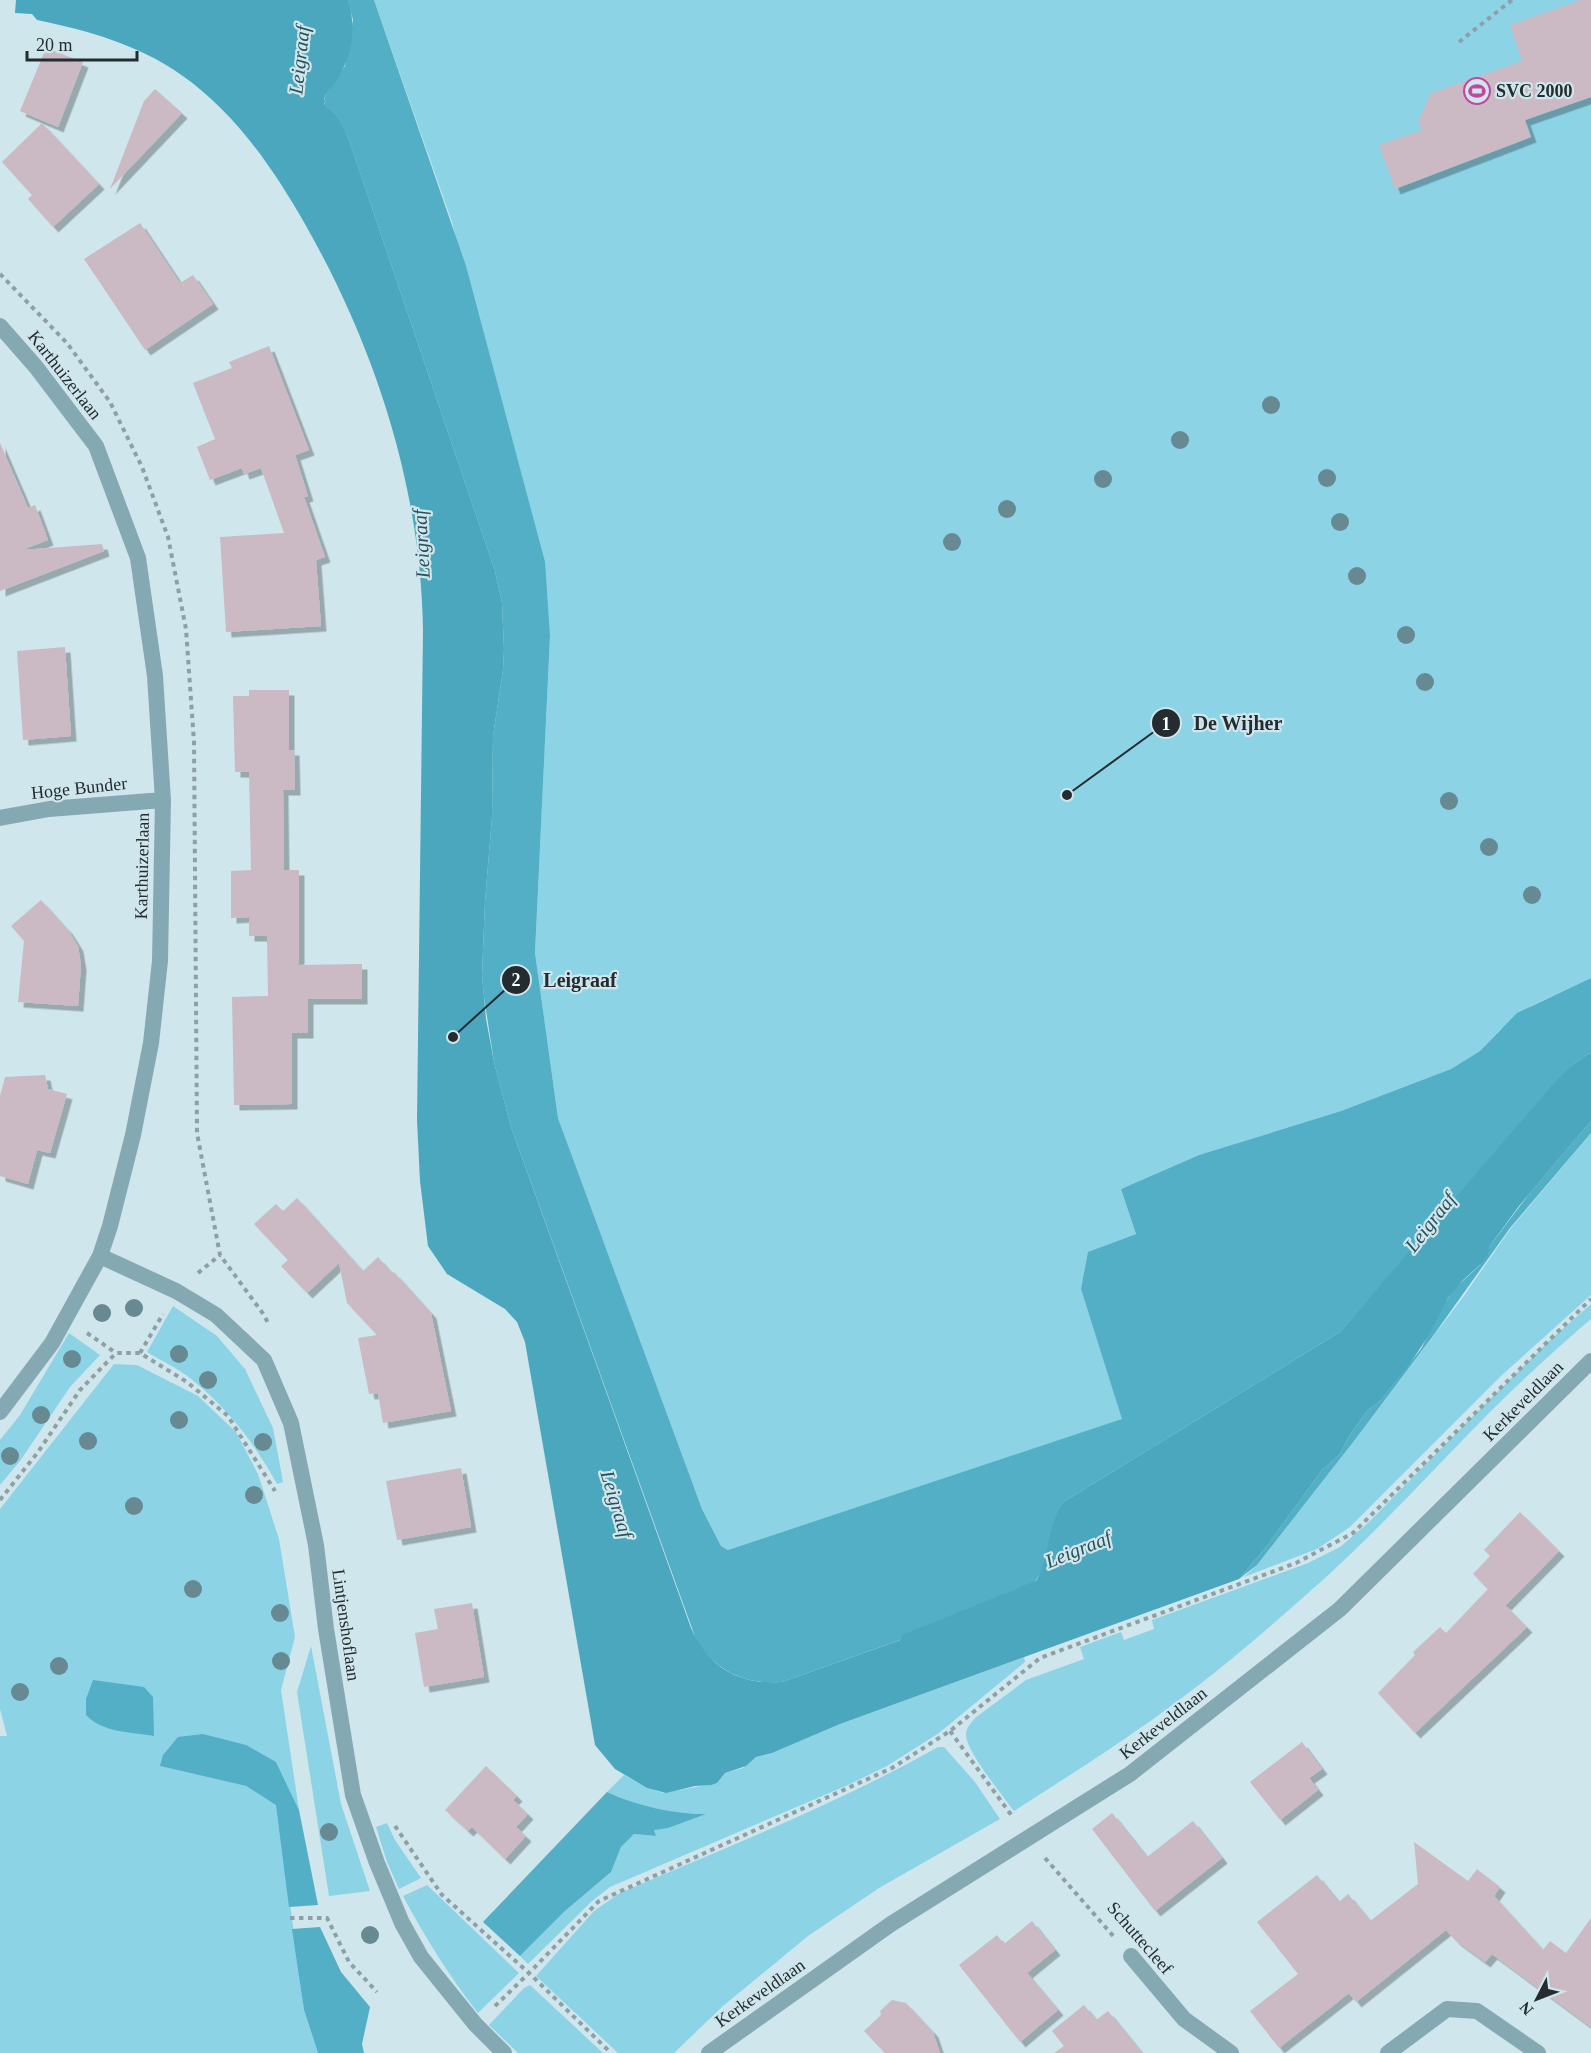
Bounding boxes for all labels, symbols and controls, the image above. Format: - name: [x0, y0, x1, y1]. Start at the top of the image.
- water label: Leigraaf: [284, 22, 315, 97]
- scale bar: [27, 24, 136, 62]
- text: 20 m: [36, 35, 73, 55]
- sports icon: SVC 2000: [1462, 76, 1492, 106]
- place label: SVC 2000: [1496, 81, 1573, 101]
- street label: Karthuizerlaan: [24, 327, 106, 423]
- water label: Leigraaf: [408, 507, 435, 580]
- callout: De Wijher: [1151, 704, 1294, 742]
- text: De Wijher: [1194, 712, 1282, 735]
- text: 1: [1162, 714, 1171, 734]
- street label: Hoge Bunder: [30, 773, 128, 803]
- street label: Karthuizerlaan: [131, 812, 153, 920]
- callout: Leigraaf: [501, 961, 628, 999]
- text: Leigraaf: [543, 969, 617, 992]
- text: 2: [512, 970, 521, 990]
- water label: Leigraaf: [1400, 1186, 1462, 1257]
- street label: Kerkeveldlaan: [1479, 1357, 1567, 1445]
- water label: Leigraaf: [595, 1467, 638, 1543]
- water label: Leigraaf: [1041, 1525, 1117, 1573]
- street label: Lintjenshoflaan: [328, 1568, 364, 1682]
- street label: Kerkeveldlaan: [1115, 1683, 1211, 1763]
- street label: Schuttecleef: [1103, 1898, 1177, 1978]
- street label: Kerkeveldlaan: [711, 1955, 809, 2031]
- north arrow: [1507, 1969, 1567, 2029]
- text: N: [1516, 1998, 1536, 2019]

